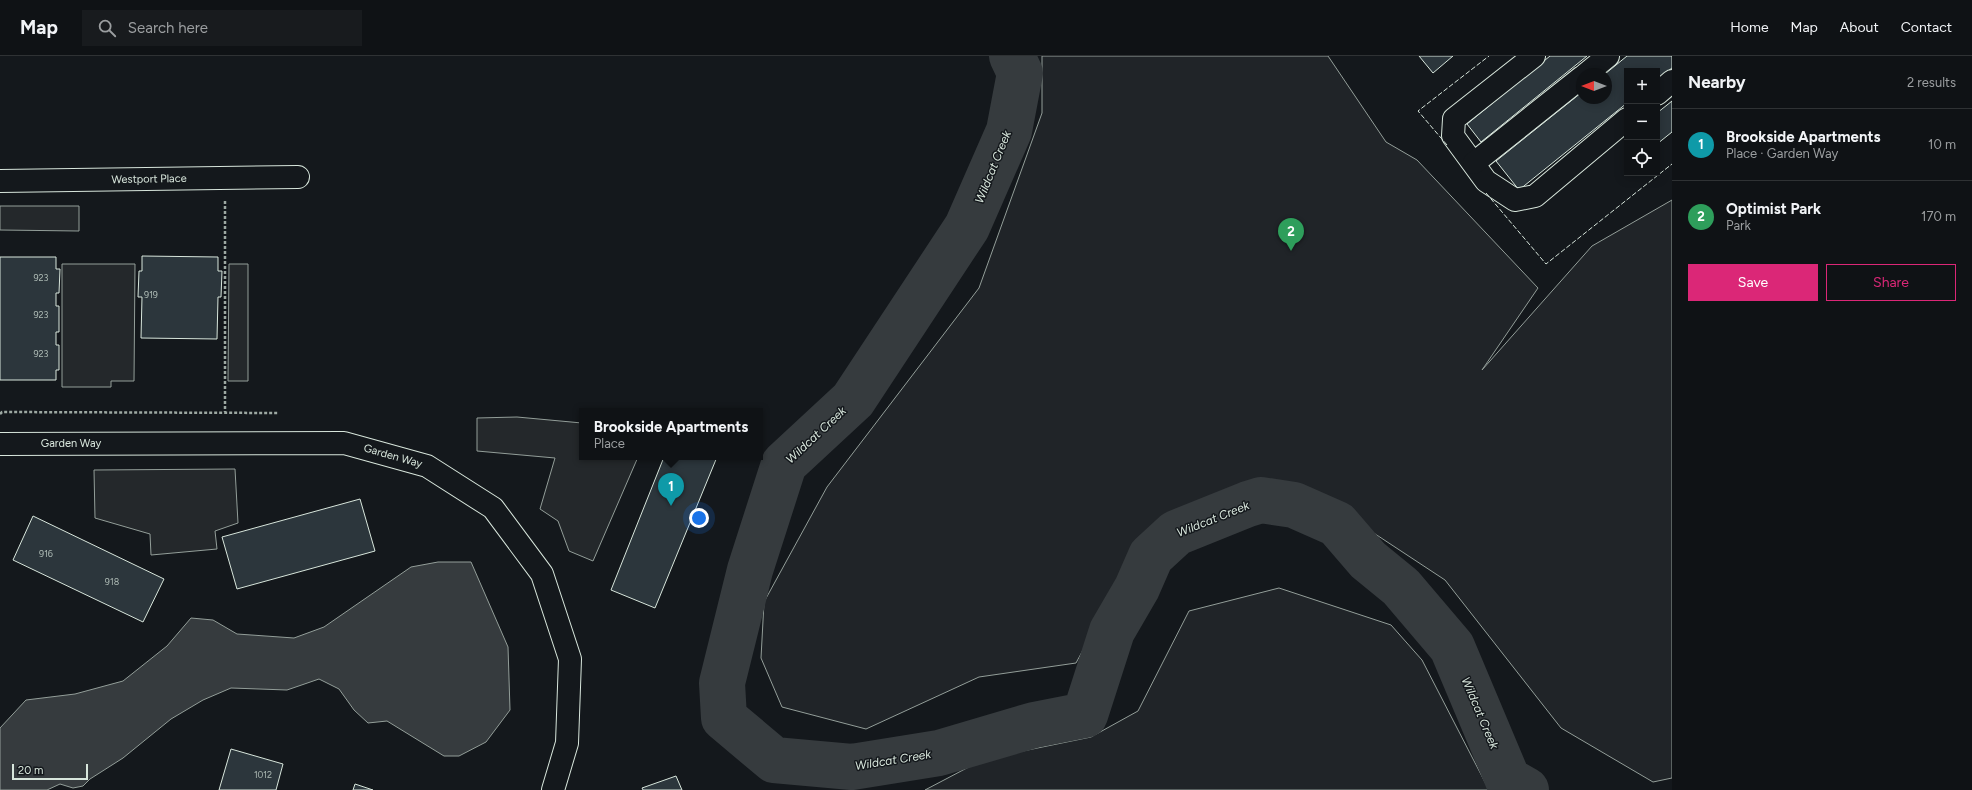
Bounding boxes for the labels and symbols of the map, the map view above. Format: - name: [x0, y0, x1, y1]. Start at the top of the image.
- north arrow: [1576, 68, 1612, 104]
- water label: Wildcat Creek: [972, 128, 1014, 205]
- street label: Westport Place: [111, 172, 187, 186]
- pin: 2: [1278, 218, 1304, 251]
- house number: 923: [33, 272, 49, 283]
- house number: 919: [144, 289, 158, 300]
- house number: 923: [33, 309, 49, 320]
- house number: 923: [33, 348, 49, 359]
- water label: Wildcat Creek: [783, 403, 850, 466]
- street label: Garden Way: [41, 437, 101, 450]
- street label: Garden Way: [362, 441, 424, 471]
- pin: 1: [658, 473, 684, 506]
- water label: Wildcat Creek: [1175, 498, 1252, 540]
- your location: [689, 508, 709, 528]
- house number: 916: [39, 548, 53, 559]
- house number: 918: [105, 576, 120, 587]
- water label: Wildcat Creek: [1459, 675, 1502, 752]
- water label: Wildcat Creek: [854, 747, 933, 773]
- scale bar: [12, 762, 88, 781]
- house number: 1012: [254, 769, 272, 780]

